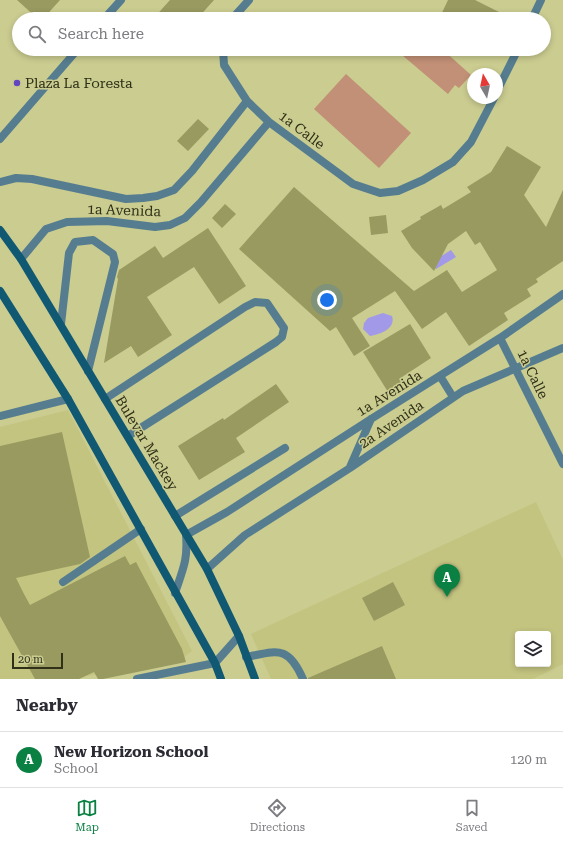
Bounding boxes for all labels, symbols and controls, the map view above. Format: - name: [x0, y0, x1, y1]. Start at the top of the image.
- search box: [12, 12, 551, 56]
- icon: search: [26, 23, 48, 45]
- text: Search here: [58, 25, 144, 43]
- north arrow: [467, 68, 503, 104]
- place label: Plaza La Foresta: [25, 75, 133, 91]
- marker: Plaza La Foresta: [12, 78, 22, 88]
- street label: 1a Calle: [276, 108, 328, 153]
- street label: 1a Avenida: [87, 201, 162, 219]
- your location: [317, 290, 337, 310]
- street label: 1a Calle: [514, 347, 552, 402]
- street label: 1a Avenida: [353, 366, 425, 419]
- street label: Bulevar Mackey: [113, 393, 182, 494]
- street label: 2a Avenida: [356, 396, 426, 451]
- pin: A: [434, 564, 460, 597]
- map controls: [515, 631, 551, 667]
- button: layers: [515, 631, 551, 667]
- scale bar: [12, 651, 63, 670]
- text: 20 m: [18, 653, 43, 666]
- text: Nearby: [16, 695, 78, 715]
- text: New Horizon School: [54, 743, 208, 761]
- text: A: [24, 752, 34, 767]
- text: 120 m: [510, 752, 547, 767]
- text: School: [54, 761, 98, 776]
- tab: Map: [75, 797, 99, 834]
- tab: Directions: [250, 797, 305, 834]
- tab: Saved: [456, 797, 488, 834]

